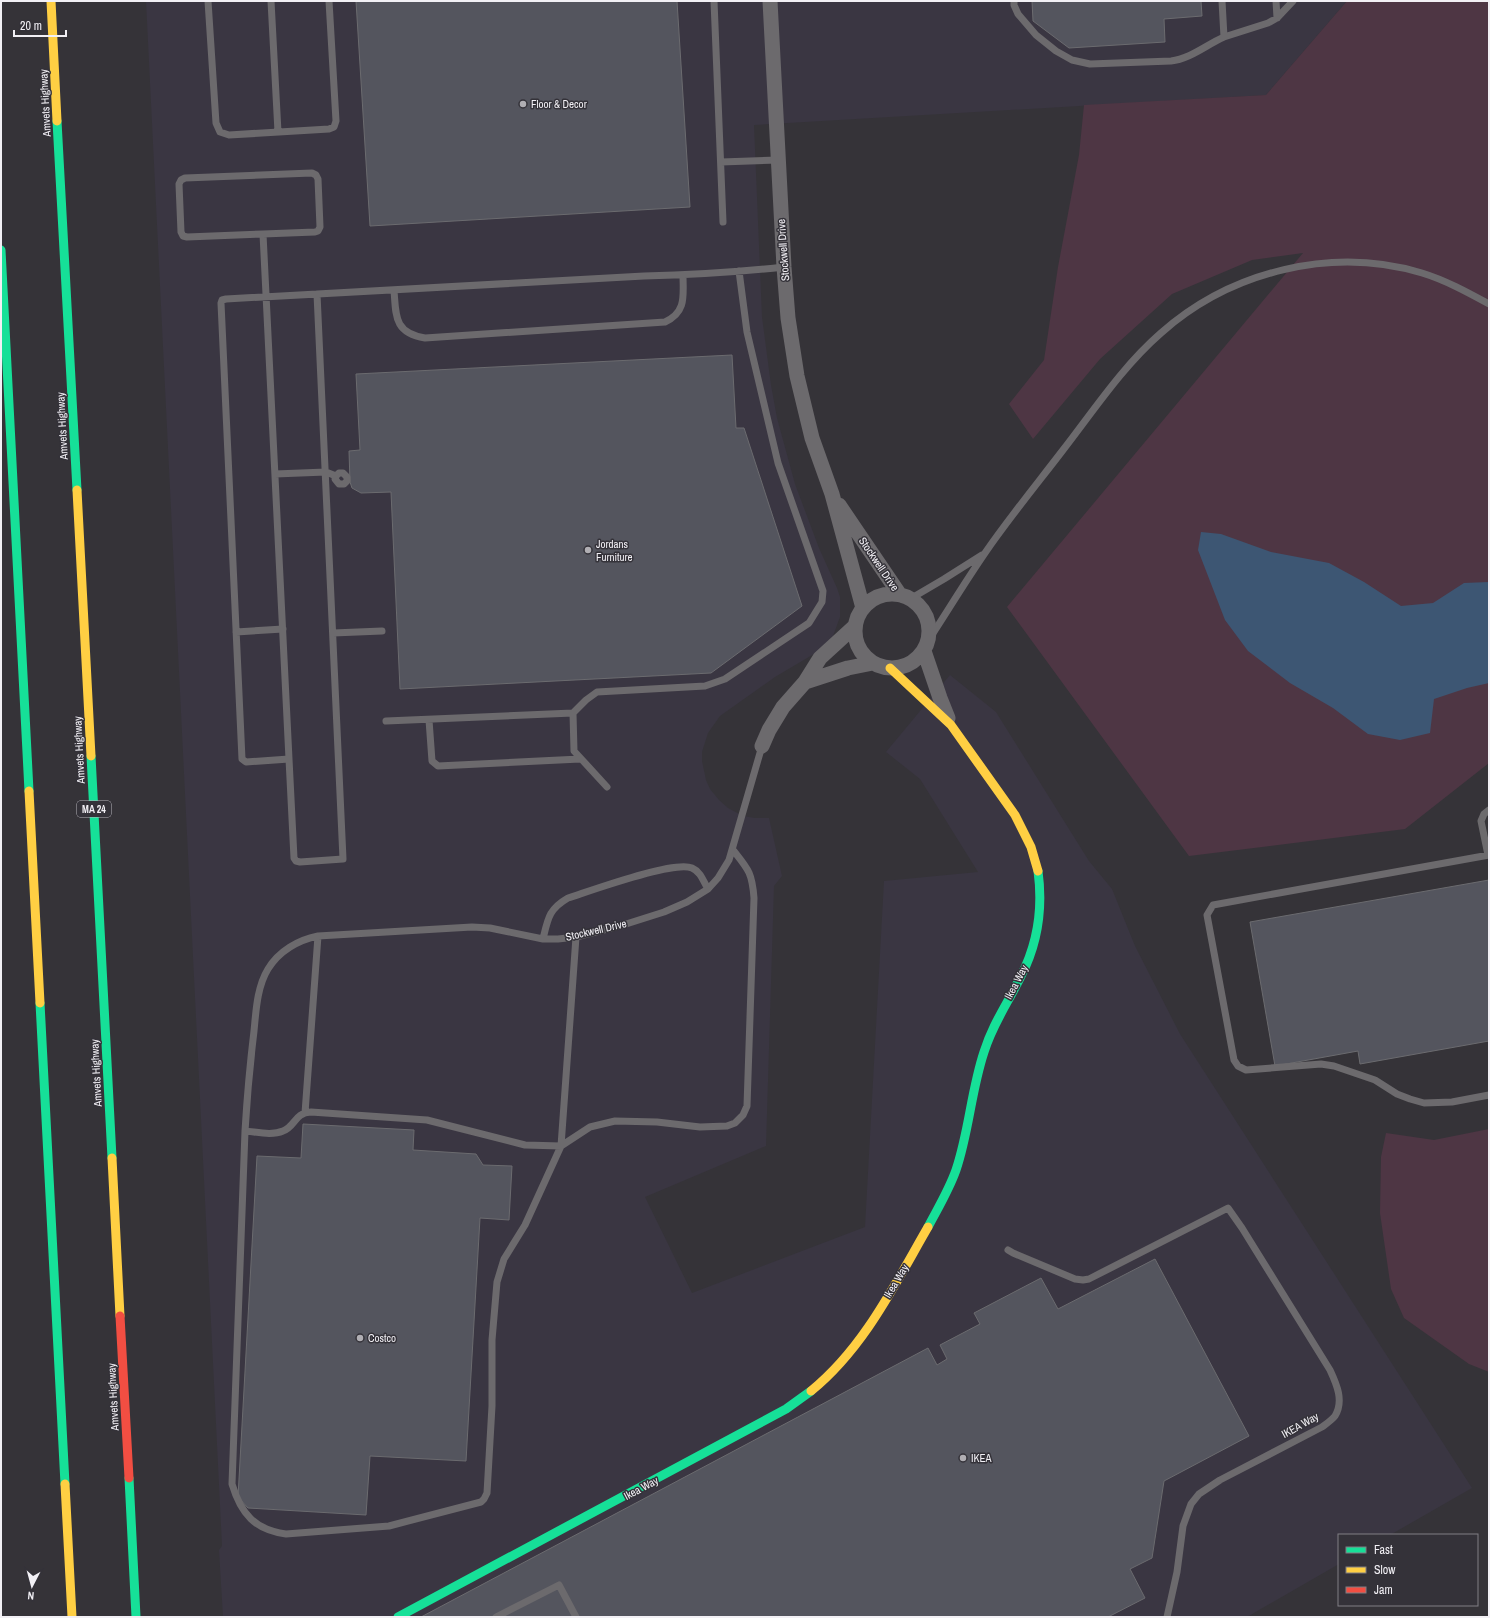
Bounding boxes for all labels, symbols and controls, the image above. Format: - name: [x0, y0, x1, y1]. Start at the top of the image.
- scale bar: [14, 12, 66, 38]
- text: 20 m: [20, 18, 42, 34]
- street label: Amvets Highway: [36, 68, 54, 138]
- place label: Floor & Decor: [531, 97, 587, 111]
- marker: Floor & Decor: [518, 99, 528, 109]
- street label: Stockwell Drive: [774, 219, 792, 281]
- street label: Amvets Highway: [53, 391, 71, 461]
- street label: Stockwell Drive: [856, 534, 902, 594]
- place label: Jordans Furniture: [596, 537, 633, 564]
- marker: Jordans Furniture: [583, 545, 593, 555]
- street label: Amvets Highway: [70, 715, 88, 785]
- road number: MA 24: [77, 801, 111, 817]
- street label: Stockwell Drive: [564, 916, 628, 944]
- street label: Ikea Way: [1001, 962, 1031, 1002]
- street label: Amvets Highway: [87, 1038, 105, 1108]
- street label: Ikea Way: [880, 1261, 912, 1301]
- place label: Costco: [368, 1331, 396, 1345]
- marker: Costco: [355, 1333, 365, 1343]
- street label: Amvets Highway: [104, 1362, 122, 1432]
- street label: IKEA Way: [1279, 1409, 1321, 1441]
- place label: IKEA: [971, 1451, 993, 1465]
- marker: IKEA: [958, 1453, 968, 1463]
- street label: Ikea Way: [621, 1473, 661, 1503]
- legend: [1338, 1534, 1478, 1606]
- text: Fast: [1374, 1542, 1393, 1558]
- text: Slow: [1374, 1562, 1396, 1578]
- north arrow: [12, 1566, 52, 1606]
- text: Jam: [1374, 1582, 1393, 1598]
- text: N: [27, 1589, 35, 1603]

